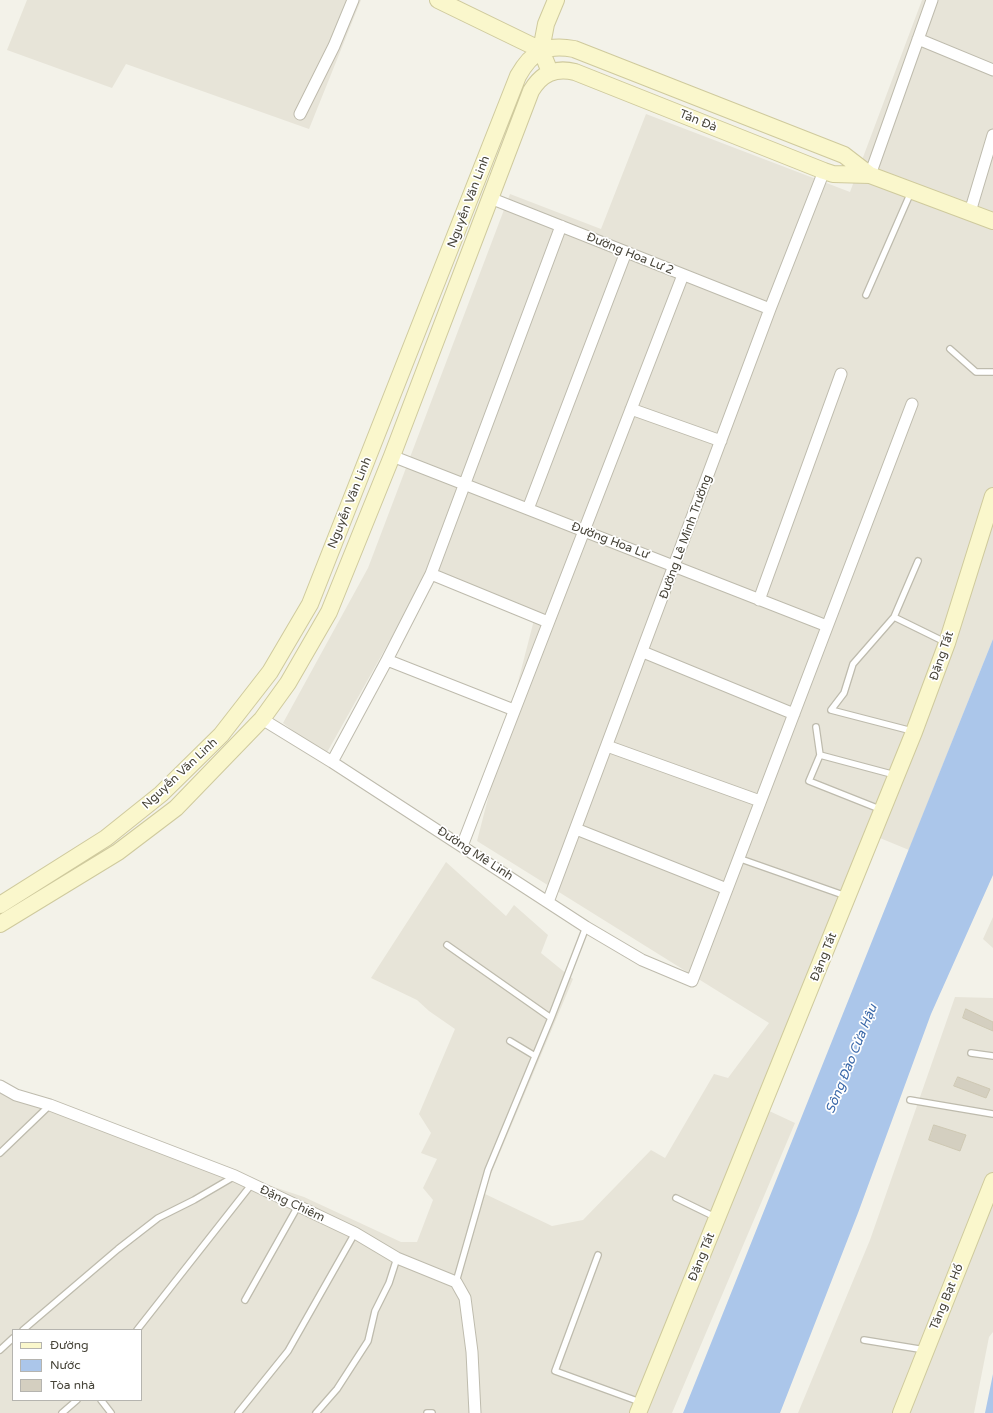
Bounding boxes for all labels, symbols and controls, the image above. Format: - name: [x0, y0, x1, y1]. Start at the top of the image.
- street label: Tản Đà: [677, 107, 719, 135]
- street label: Nguyễn Văn Linh: [445, 154, 493, 250]
- street label: Đường Hoa Lư 2: [584, 230, 676, 278]
- street label: Nguyễn Văn Linh: [325, 455, 375, 551]
- street label: Đường Lê Minh Trường: [657, 473, 715, 601]
- street label: Đường Hoa Lư: [569, 520, 651, 562]
- street label: Đặng Tất: [927, 629, 957, 683]
- street label: Nguyễn Văn Linh: [140, 736, 220, 812]
- street label: Đường Mê Linh: [434, 824, 516, 884]
- street label: Đặng Tất: [808, 931, 840, 983]
- water label: Sông Đào Cửa Hậu: [823, 1002, 881, 1116]
- street label: Đặng Chiêm: [257, 1183, 327, 1225]
- street label: Đặng Tất: [686, 1231, 718, 1283]
- street label: Tăng Bạt Hổ: [927, 1262, 967, 1332]
- legend: [12, 1329, 142, 1401]
- text: Đường: [50, 1338, 89, 1352]
- text: Nước: [50, 1358, 81, 1372]
- text: Tòa nhà: [50, 1378, 95, 1392]

